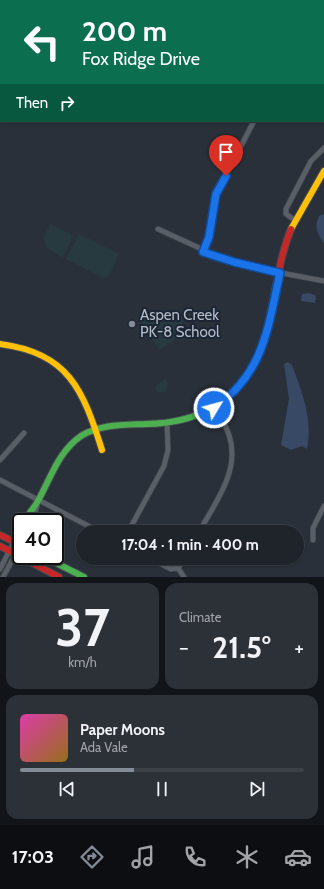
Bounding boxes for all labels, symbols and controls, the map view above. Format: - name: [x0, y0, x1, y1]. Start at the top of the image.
- text: 200 m: [82, 14, 167, 48]
- icon: left: [16, 16, 68, 68]
- text: Fox Ridge Drive: [82, 48, 200, 70]
- icon: right: [56, 92, 78, 114]
- text: Then: [16, 94, 48, 112]
- pin: [209, 135, 243, 176]
- icon: arrive: [215, 141, 237, 163]
- place label: Aspen Creek PK-8 School: [140, 306, 220, 341]
- marker: Aspen Creek PK-8 School: [127, 319, 137, 329]
- position arrow: [193, 387, 235, 429]
- speed limit sign: 40: [12, 513, 64, 565]
- text: 17:04 · 1 min · 400 m: [121, 536, 259, 554]
- text: 37: [55, 596, 110, 659]
- text: Climate: [179, 609, 221, 625]
- text: 21.5°: [212, 629, 271, 666]
- text: −: [179, 634, 189, 661]
- text: +: [294, 634, 304, 661]
- text: km/h: [68, 654, 97, 670]
- text: Paper Moons: [80, 721, 165, 739]
- text: Ada Vale: [80, 739, 128, 755]
- icon: previous: [56, 778, 78, 800]
- icon: pause: [151, 778, 173, 800]
- icon: next: [246, 778, 268, 800]
- icon: directions: [78, 843, 106, 871]
- icon: music: [129, 843, 157, 871]
- icon: phone: [181, 843, 209, 871]
- icon: climate: [233, 843, 261, 871]
- icon: car: [284, 843, 312, 871]
- text: 17:03: [12, 846, 54, 868]

